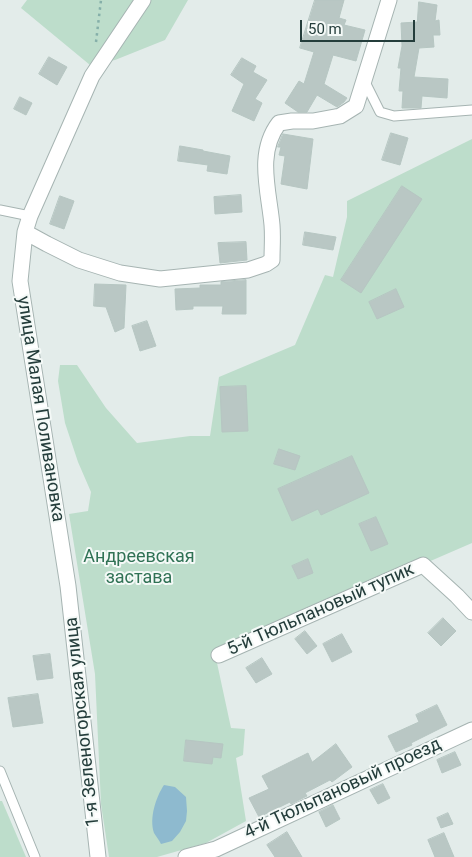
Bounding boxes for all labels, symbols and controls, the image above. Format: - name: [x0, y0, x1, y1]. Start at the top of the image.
- scale bar: [302, 10, 417, 42]
- text: 50 m: [308, 20, 342, 38]
- street label: улица Малая Поливановка: [11, 295, 69, 523]
- park label: Андреевская застава: [83, 546, 195, 588]
- street label: 5-й Тюльпановый тупик: [224, 559, 418, 661]
- street label: 1-я Зеленогорская улица: [61, 616, 105, 828]
- street label: 4-й Тюльпановый проезд: [241, 734, 445, 844]

